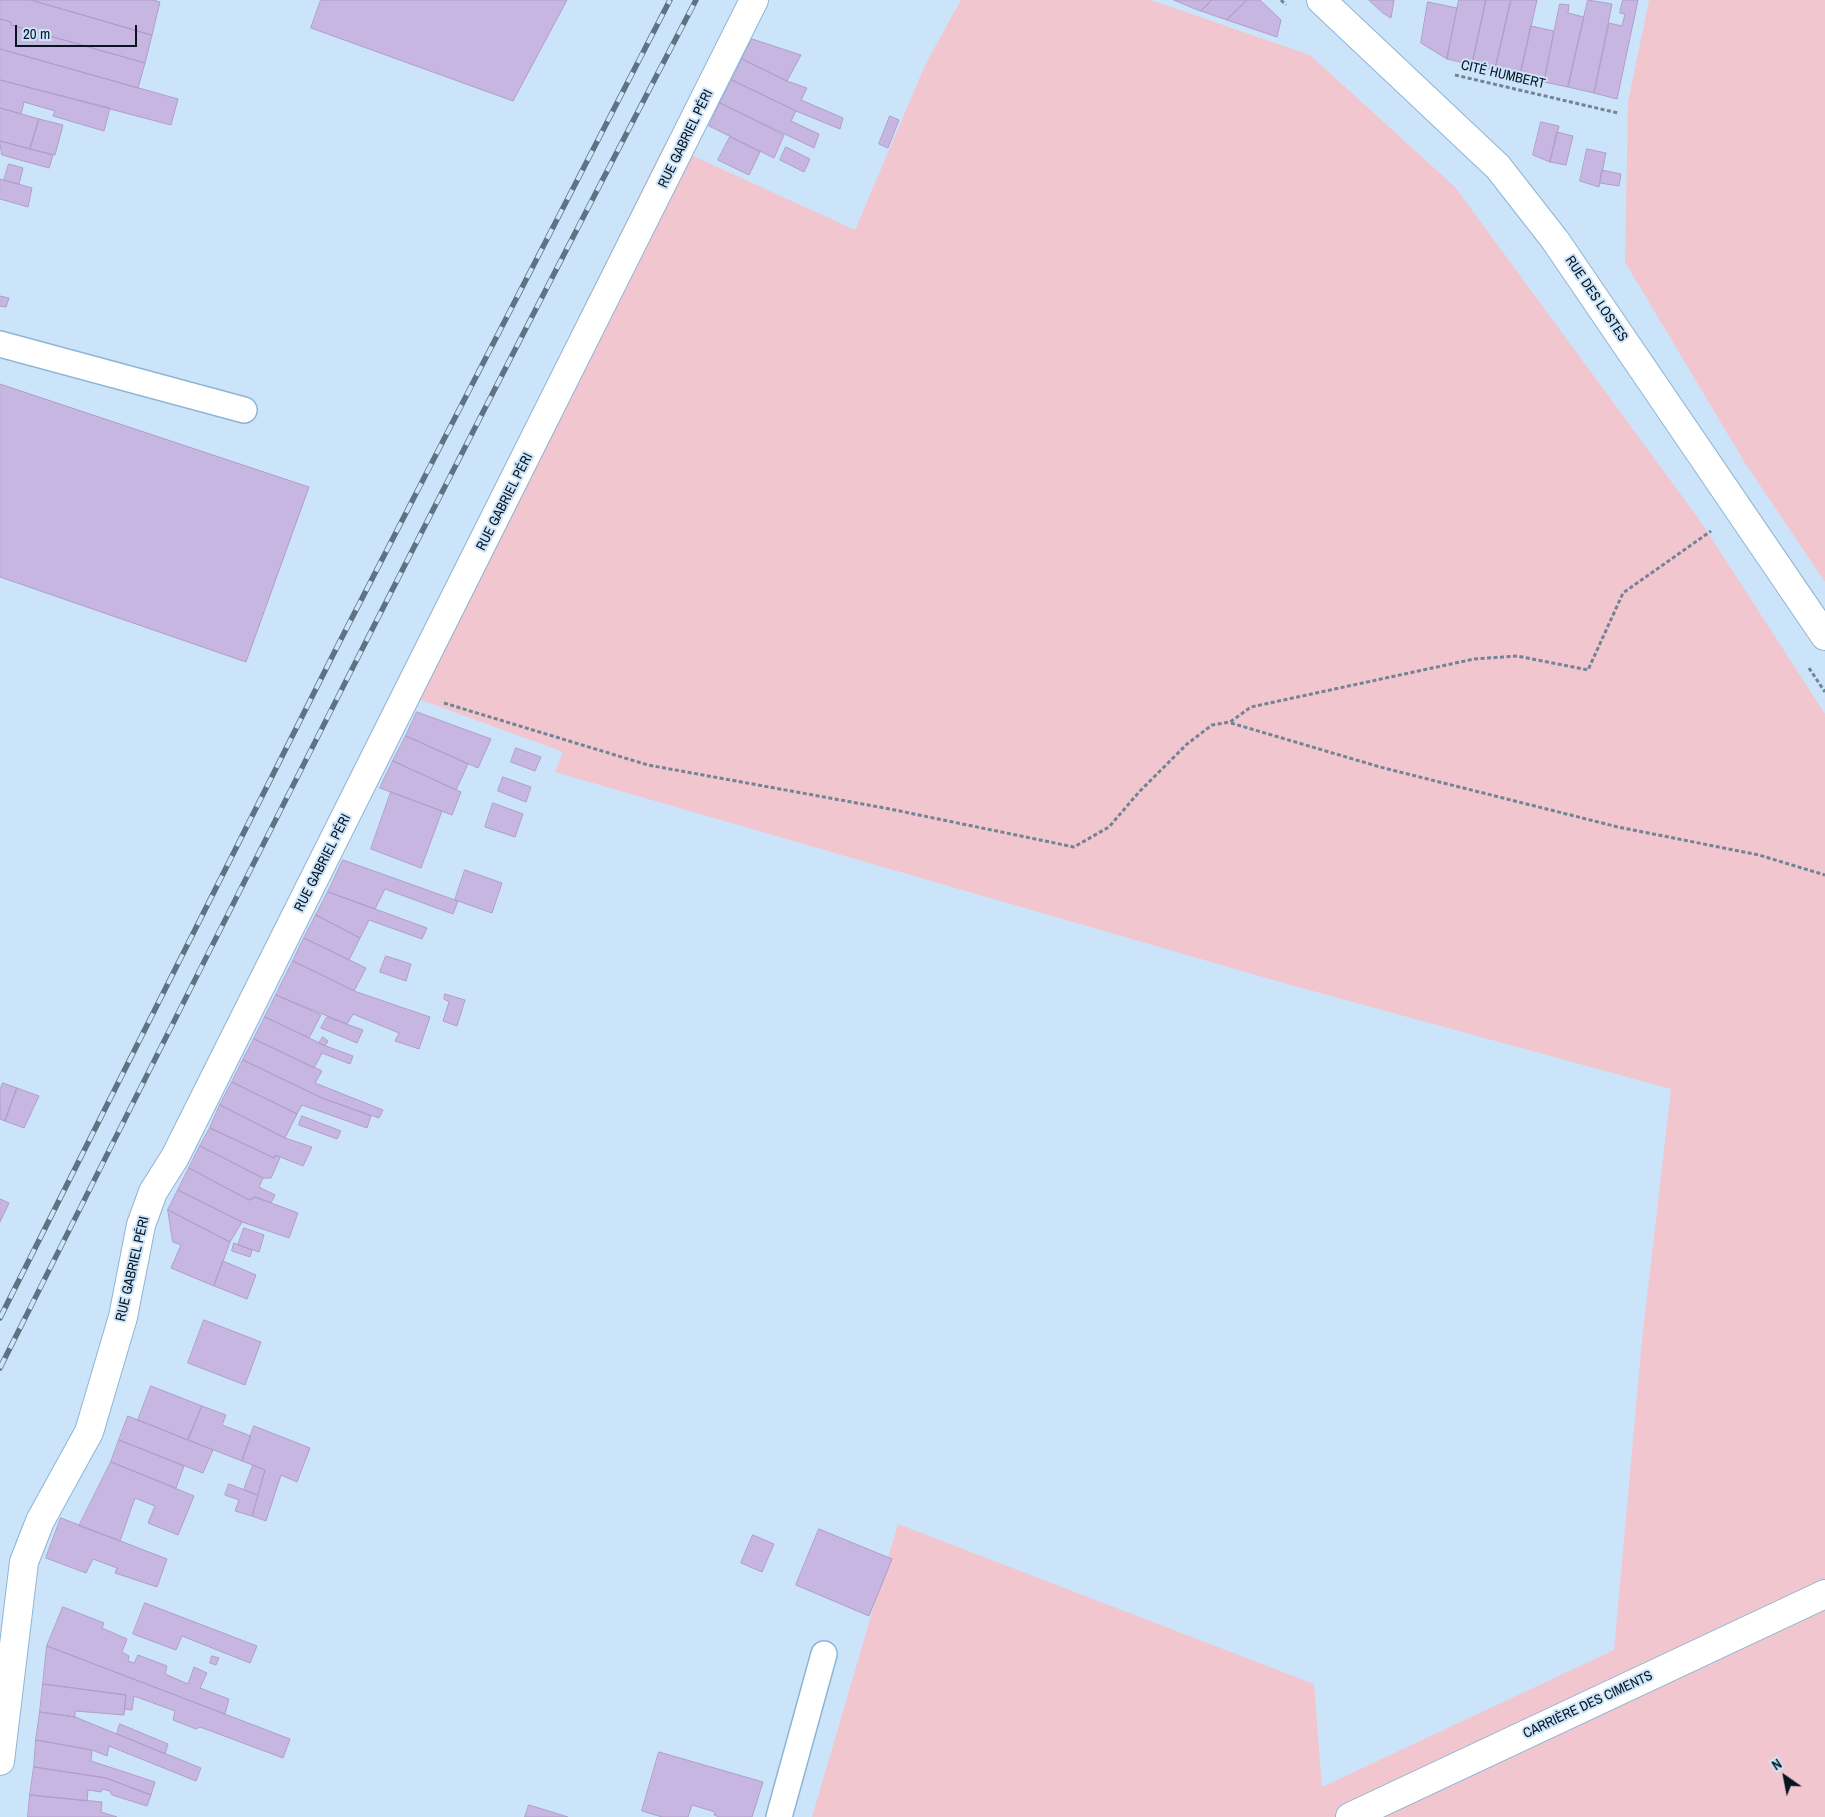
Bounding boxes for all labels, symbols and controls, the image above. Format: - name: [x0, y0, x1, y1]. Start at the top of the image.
- scale bar: [18, 15, 140, 47]
- text: 20 m: [23, 23, 50, 44]
- street label: CITÉ HUMBERT: [1459, 57, 1547, 93]
- street label: RUE GABRIEL PÉRI: [655, 87, 717, 191]
- street label: RUE DES LOSTES: [1561, 253, 1631, 345]
- street label: RUE GABRIEL PÉRI: [473, 450, 537, 554]
- street label: RUE GABRIEL PÉRI: [291, 811, 355, 915]
- street label: RUE GABRIEL PÉRI: [113, 1215, 153, 1323]
- street label: CARRIÈRE DES CIMENTS: [1521, 1668, 1655, 1742]
- north arrow: [1760, 1752, 1810, 1802]
- text: N: [1768, 1755, 1785, 1774]

